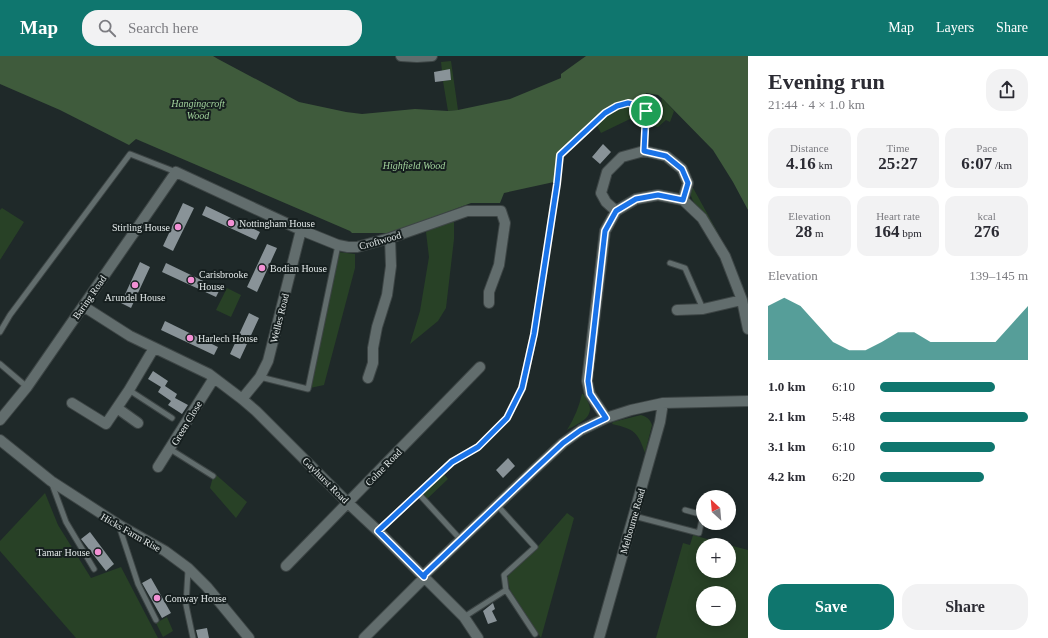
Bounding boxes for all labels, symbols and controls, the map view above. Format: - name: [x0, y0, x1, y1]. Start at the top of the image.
- search box: [82, 10, 362, 46]
- text: Map: [20, 17, 58, 38]
- icon: search: [96, 17, 118, 39]
- text: Search here: [128, 20, 198, 36]
- text: Map: [888, 20, 914, 35]
- text: Layers: [936, 20, 974, 35]
- text: Share: [996, 20, 1028, 35]
- text: Evening run: [768, 69, 885, 94]
- button: share: [986, 69, 1028, 111]
- pin: [629, 94, 663, 128]
- text: 21:44 · 4 × 1.0 km: [768, 97, 865, 112]
- park label: Hangingcroft Wood: [170, 98, 225, 121]
- icon: arrive: [635, 100, 657, 122]
- text: Distance: [790, 142, 829, 154]
- text: Time: [887, 142, 909, 154]
- text: Pace: [976, 142, 997, 154]
- text: 4.16: [786, 154, 816, 173]
- text: 25:27: [878, 154, 918, 173]
- text: 6:07: [961, 154, 992, 173]
- text: km: [816, 159, 833, 171]
- text: /km: [992, 159, 1012, 171]
- park label: Highfield Wood: [382, 160, 446, 171]
- text: Elevation: [788, 210, 830, 222]
- text: Heart rate: [876, 210, 920, 222]
- text: kcal: [977, 210, 996, 222]
- marker: Nottingham House: [226, 218, 236, 228]
- place label: Nottingham House: [239, 218, 315, 229]
- place label: Stirling House: [112, 222, 171, 233]
- marker: Stirling House: [173, 222, 183, 232]
- text: 28: [795, 222, 812, 241]
- text: 164: [874, 222, 900, 241]
- text: 276: [974, 222, 999, 241]
- text: m: [812, 227, 823, 239]
- text: bpm: [900, 227, 922, 239]
- street label: Croftwood: [358, 229, 402, 252]
- marker: Bodian House: [257, 263, 267, 273]
- place label: Bodian House: [270, 263, 328, 274]
- text: Elevation: [768, 268, 818, 283]
- text: 139–145 m: [969, 268, 1028, 283]
- place label: Carisbrooke House: [199, 269, 248, 292]
- street label: Baring Road: [70, 273, 108, 321]
- marker: Carisbrooke House: [186, 275, 196, 285]
- marker: Arundel House: [130, 280, 140, 290]
- place label: Arundel House: [105, 292, 166, 303]
- street label: Welles Road: [268, 292, 291, 344]
- marker: Harlech House: [185, 333, 195, 343]
- place label: Harlech House: [198, 333, 258, 344]
- text: 1.0 km: [768, 379, 806, 394]
- text: 6:10: [832, 379, 855, 394]
- street label: Green Close: [169, 399, 204, 447]
- text: 2.1 km: [768, 409, 806, 424]
- text: 5:48: [832, 409, 855, 424]
- text: 3.1 km: [768, 439, 806, 454]
- text: 6:10: [832, 439, 855, 454]
- street label: Colne Road: [363, 446, 404, 488]
- street label: Gayhurst Road: [300, 455, 351, 506]
- text: 4.2 km: [768, 469, 806, 484]
- text: 6:20: [832, 469, 855, 484]
- street label: Melbourne Road: [618, 487, 647, 555]
- north arrow: [696, 490, 736, 530]
- map controls: [696, 490, 736, 626]
- street label: Hicks Farm Rise: [99, 511, 163, 554]
- button: +: [696, 538, 736, 578]
- place label: Tamar House: [37, 547, 91, 558]
- marker: Tamar House: [93, 547, 103, 557]
- button: Save: [768, 584, 894, 630]
- button: Share: [902, 584, 1028, 630]
- button: −: [696, 586, 736, 626]
- marker: Conway House: [152, 593, 162, 603]
- place label: Conway House: [165, 593, 227, 604]

